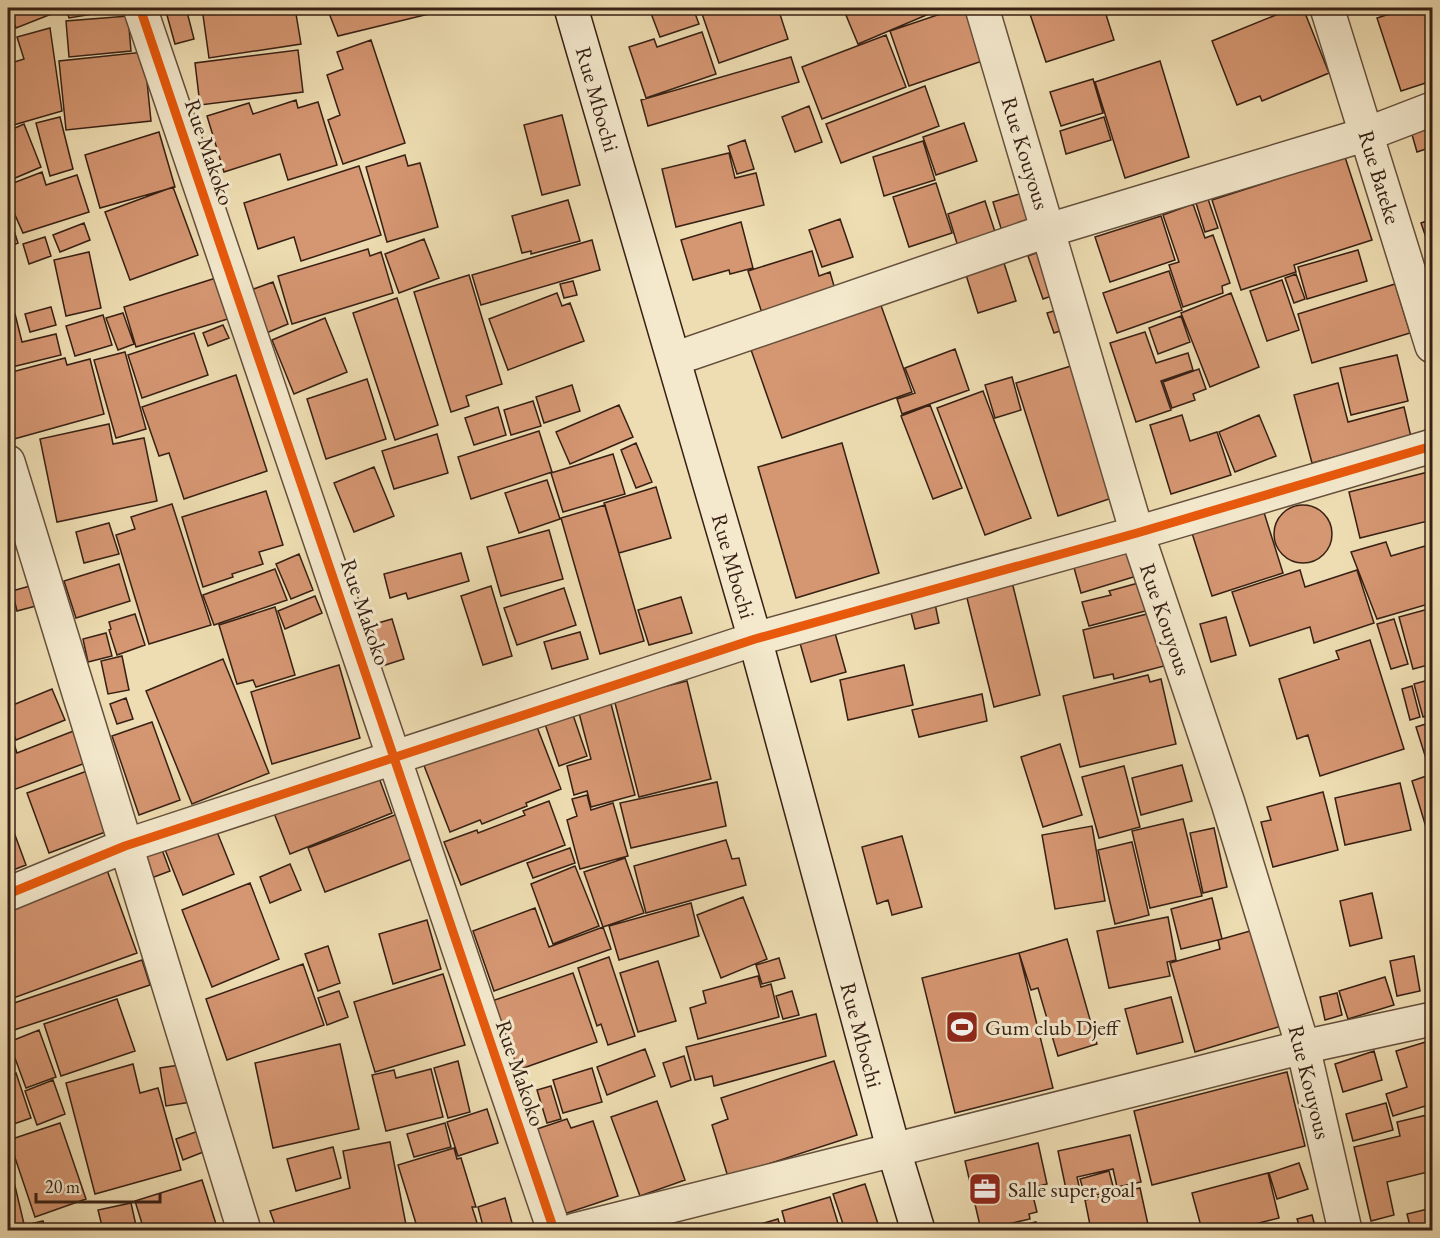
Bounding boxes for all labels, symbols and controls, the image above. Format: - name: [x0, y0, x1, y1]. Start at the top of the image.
- street label: Rue Mbochi: [569, 43, 626, 155]
- street label: Rue Kouyous: [995, 93, 1056, 213]
- street label: Rue Makoko: [178, 95, 241, 209]
- street label: Rue Bateke: [1352, 127, 1408, 228]
- street label: Rue Mbochi: [705, 510, 762, 622]
- street label: Rue Makoko: [334, 555, 397, 669]
- street label: Rue Kouyous: [1133, 559, 1198, 679]
- street label: Rue Mbochi: [834, 979, 889, 1091]
- sports icon: Gum club Djeff: [944, 1009, 980, 1045]
- place label: Gum club Djeff: [985, 1013, 1121, 1042]
- street label: Rue Makoko: [489, 1016, 552, 1130]
- street label: Rue Kouyous: [1281, 1022, 1338, 1142]
- scale bar: [36, 1166, 160, 1204]
- office icon: Salle super goal: [967, 1171, 1003, 1207]
- text: 20 m: [45, 1175, 80, 1198]
- place label: Salle super goal: [1008, 1175, 1135, 1204]

